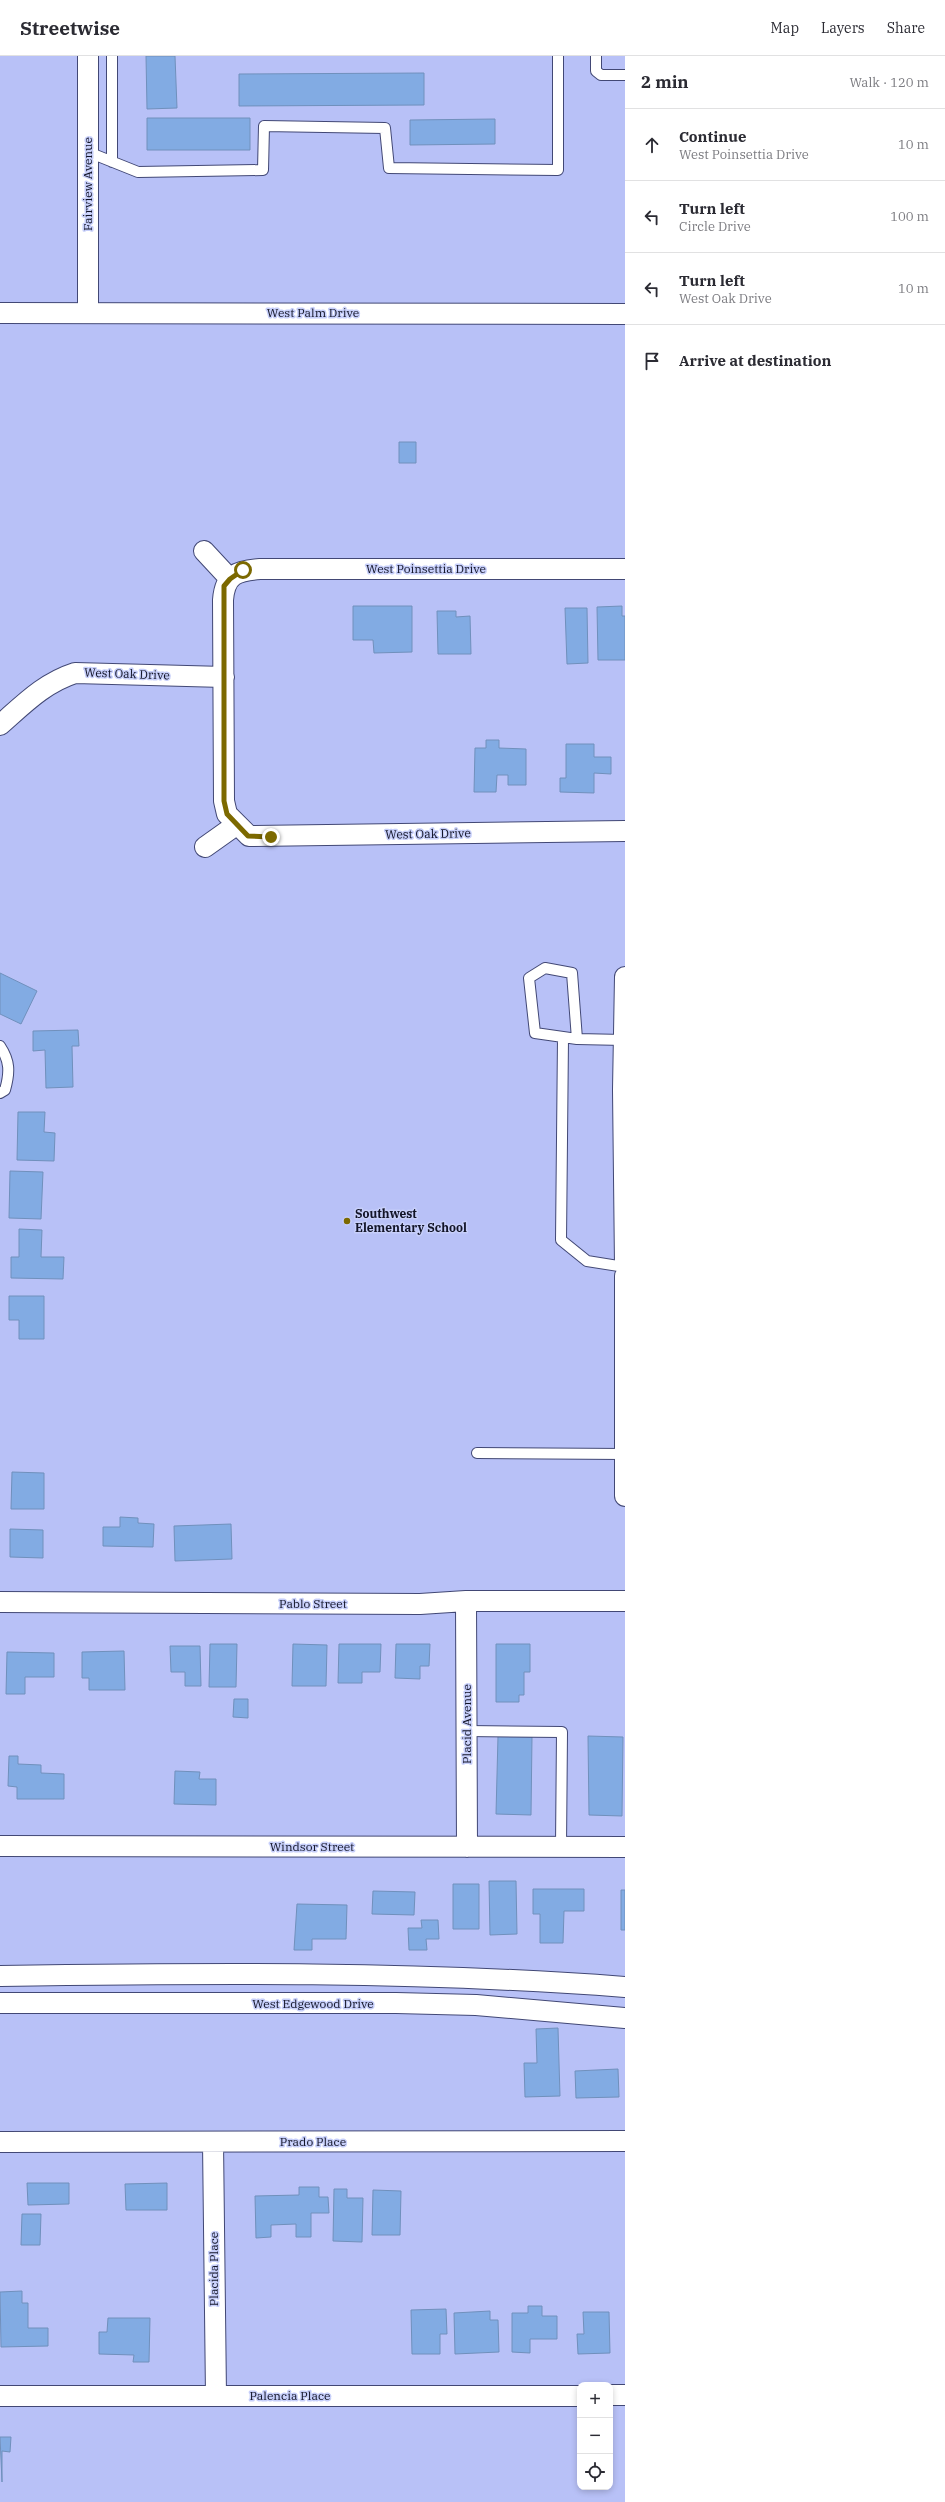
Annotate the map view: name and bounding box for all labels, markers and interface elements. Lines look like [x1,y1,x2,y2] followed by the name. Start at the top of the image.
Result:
[20,16,120,40] text: Streetwise
[771,19,799,37] text: Map
[821,19,865,37] text: Layers
[887,19,925,37] text: Share
[641,71,689,93] text: 2 min
[850,74,929,91] text: Walk · 120 m
[679,127,746,146] text: Continue
[641,134,663,156] icon: ahead
[898,136,929,153] text: 10 m
[80,137,95,231] street label: Fairview Avenue
[679,146,809,163] text: West Poinsettia Drive
[679,199,745,218] text: Turn left
[641,206,663,228] icon: left
[890,208,929,225] text: 100 m
[679,218,751,235] text: Circle Drive
[679,271,745,290] text: Turn left
[641,278,663,300] icon: left
[898,280,929,297] text: 10 m
[679,290,772,307] text: West Oak Drive
[267,305,359,320] street label: West Palm Drive
[641,350,663,372] icon: arrive
[679,351,831,370] text: Arrive at destination
[234,561,252,579] route start
[366,561,486,576] street label: West Poinsettia Drive
[84,665,170,682] street label: West Oak Drive
[385,825,471,842] street label: West Oak Drive
[262,828,280,846] route end
[355,1206,467,1235] place label: Southwest Elementary School
[342,1216,352,1226] marker: Southwest Elementary School
[279,1596,347,1611] street label: Pablo Street
[459,1684,474,1764] street label: Placid Avenue
[270,1839,354,1854] street label: Windsor Street
[252,1996,374,2011] street label: West Edgewood Drive
[280,2134,346,2149] street label: Prado Place
[206,2232,221,2306] street label: Placida Place
[577,2382,613,2490] map controls
[577,2382,613,2418] button: +
[249,2388,331,2403] street label: Palencia Place
[577,2418,613,2454] button: −
[577,2454,613,2490] button: locate

